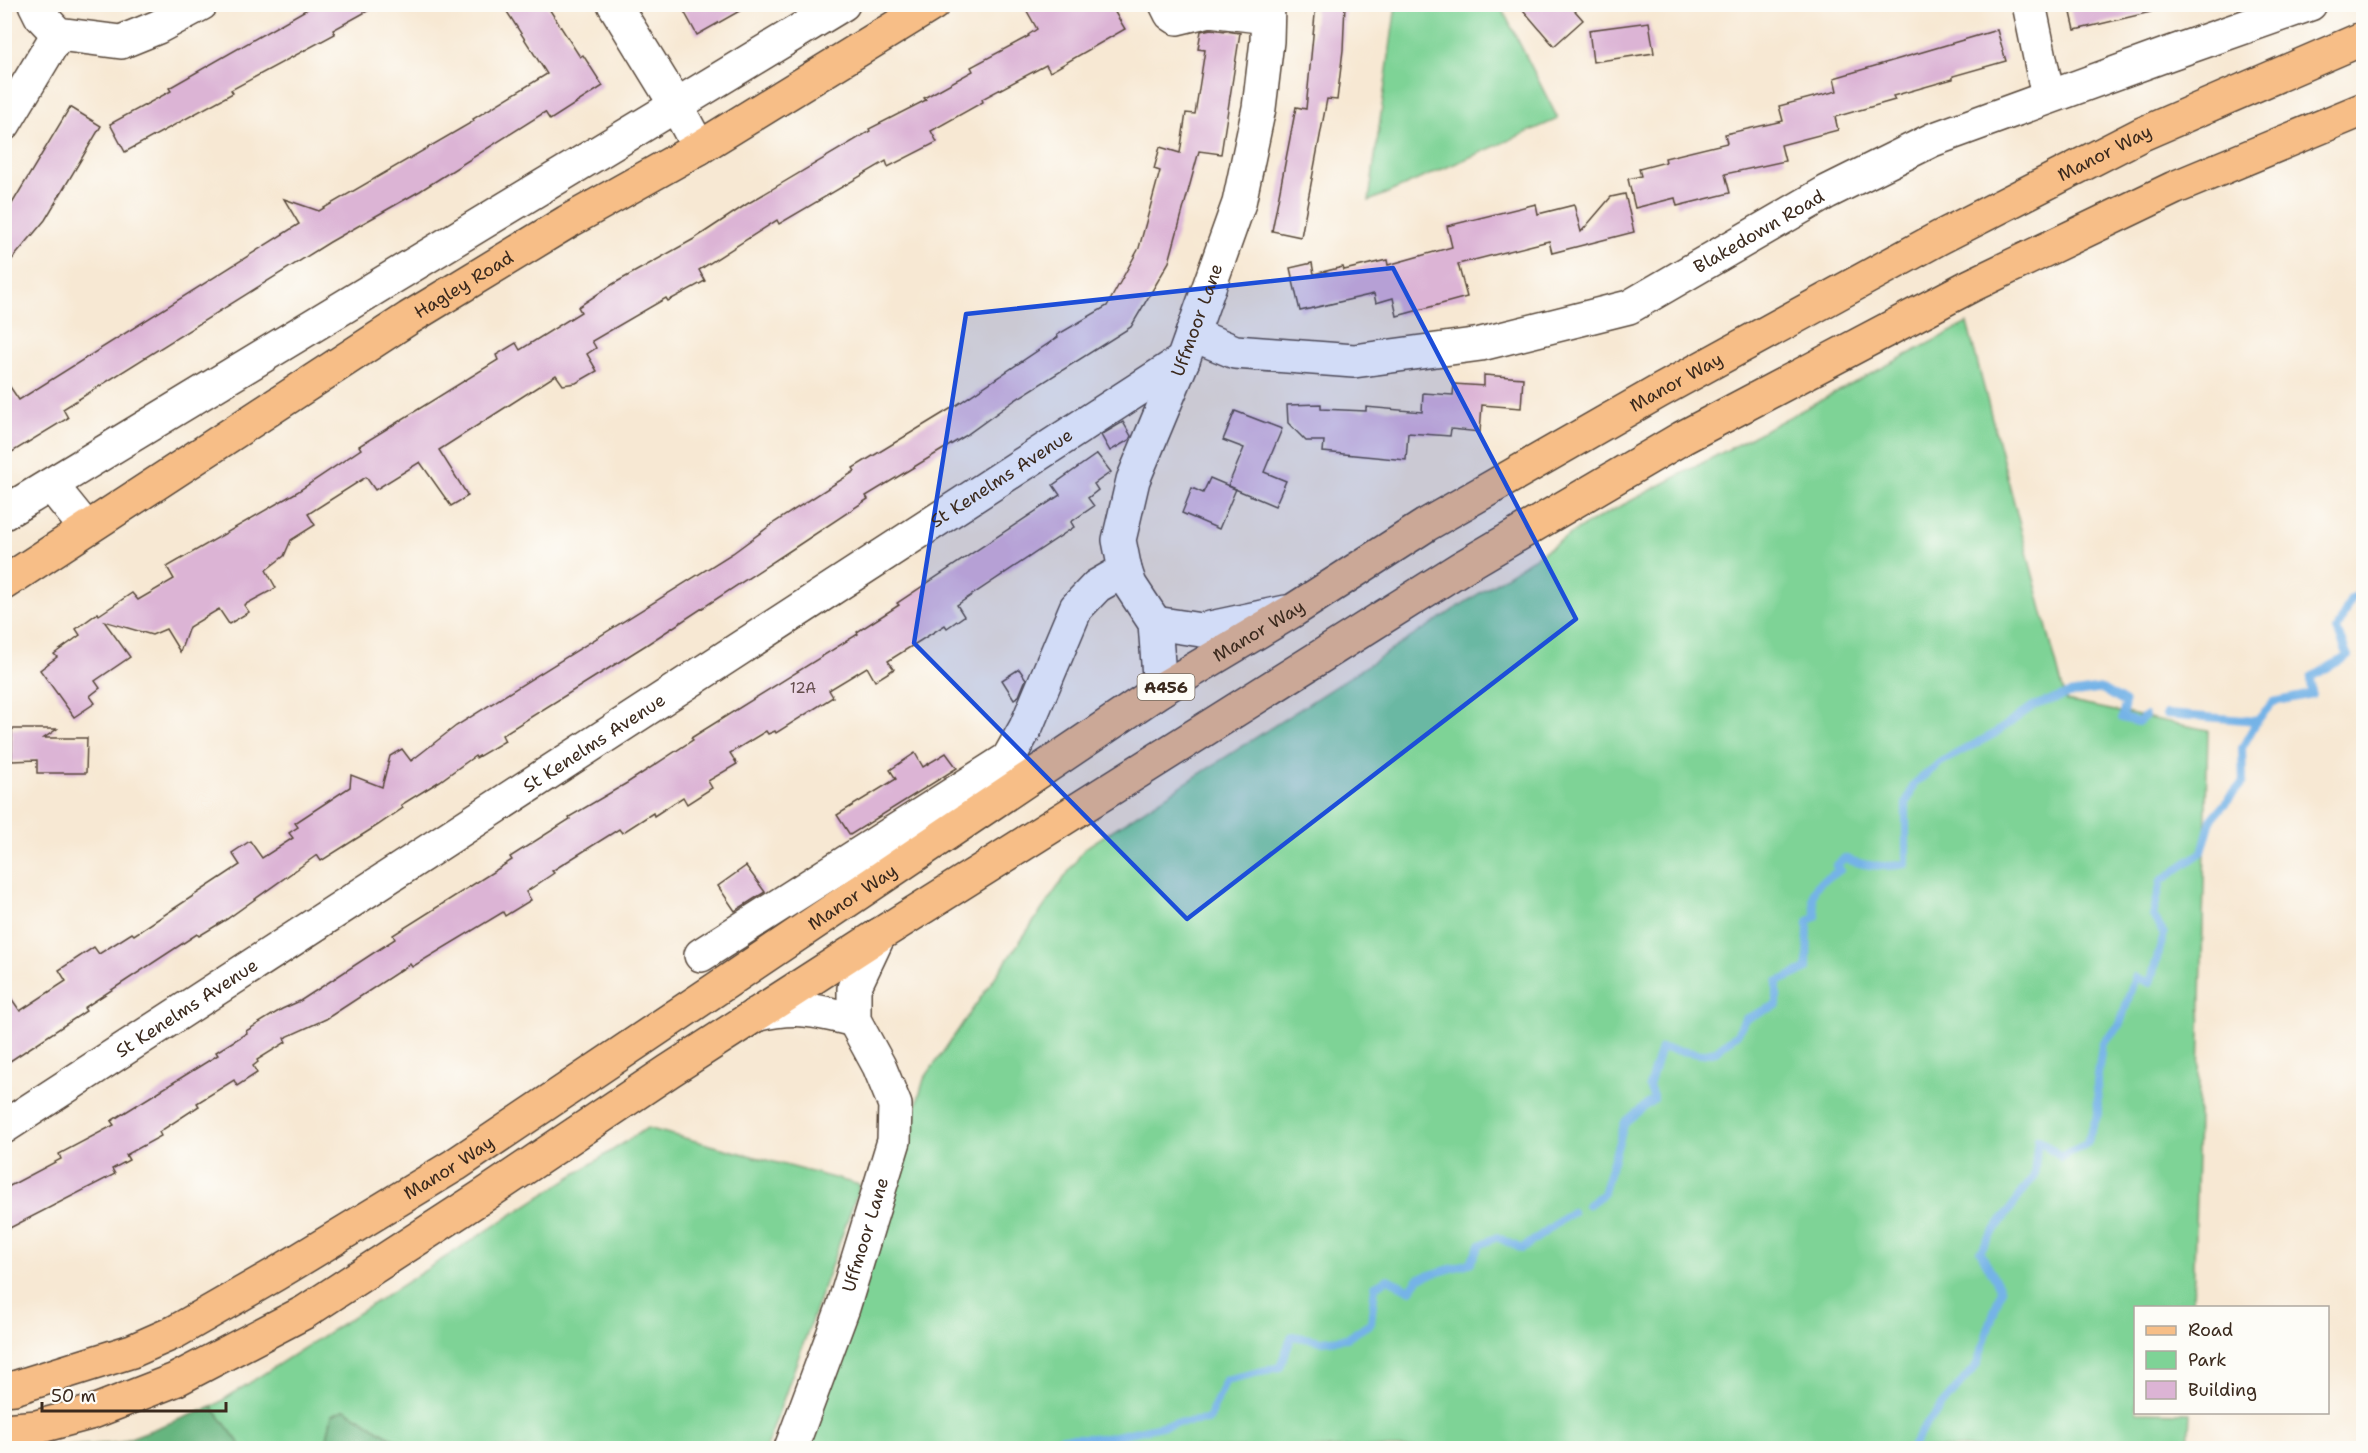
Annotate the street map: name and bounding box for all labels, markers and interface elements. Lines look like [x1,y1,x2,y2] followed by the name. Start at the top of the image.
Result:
[2054,119,2155,187] street label: Manor Way
[1689,184,1829,279] street label: Blakedown Road
[410,245,518,324] street label: Hagley Road
[1165,260,1228,380] street label: Uffmoor Lane
[1625,347,1727,418] street label: Manor Way
[926,423,1077,533] street label: St Kenelms Avenue
[1209,594,1309,668] street label: Manor Way
[1138,674,1194,700] road number: A456
[790,678,816,698] house number: 12A
[518,688,670,798] street label: St Kenelms Avenue
[803,859,902,936] street label: Manor Way
[111,953,263,1063] street label: St Kenelms Avenue
[399,1130,499,1205] street label: Manor Way
[837,1174,894,1295] street label: Uffmoor Lane
[2134,1306,2329,1414] legend
[2188,1318,2233,1342] text: Road
[2188,1348,2227,1372] text: Park
[42,1375,226,1413] scale bar
[2188,1378,2257,1402] text: Building
[51,1384,96,1408] text: 50 m

